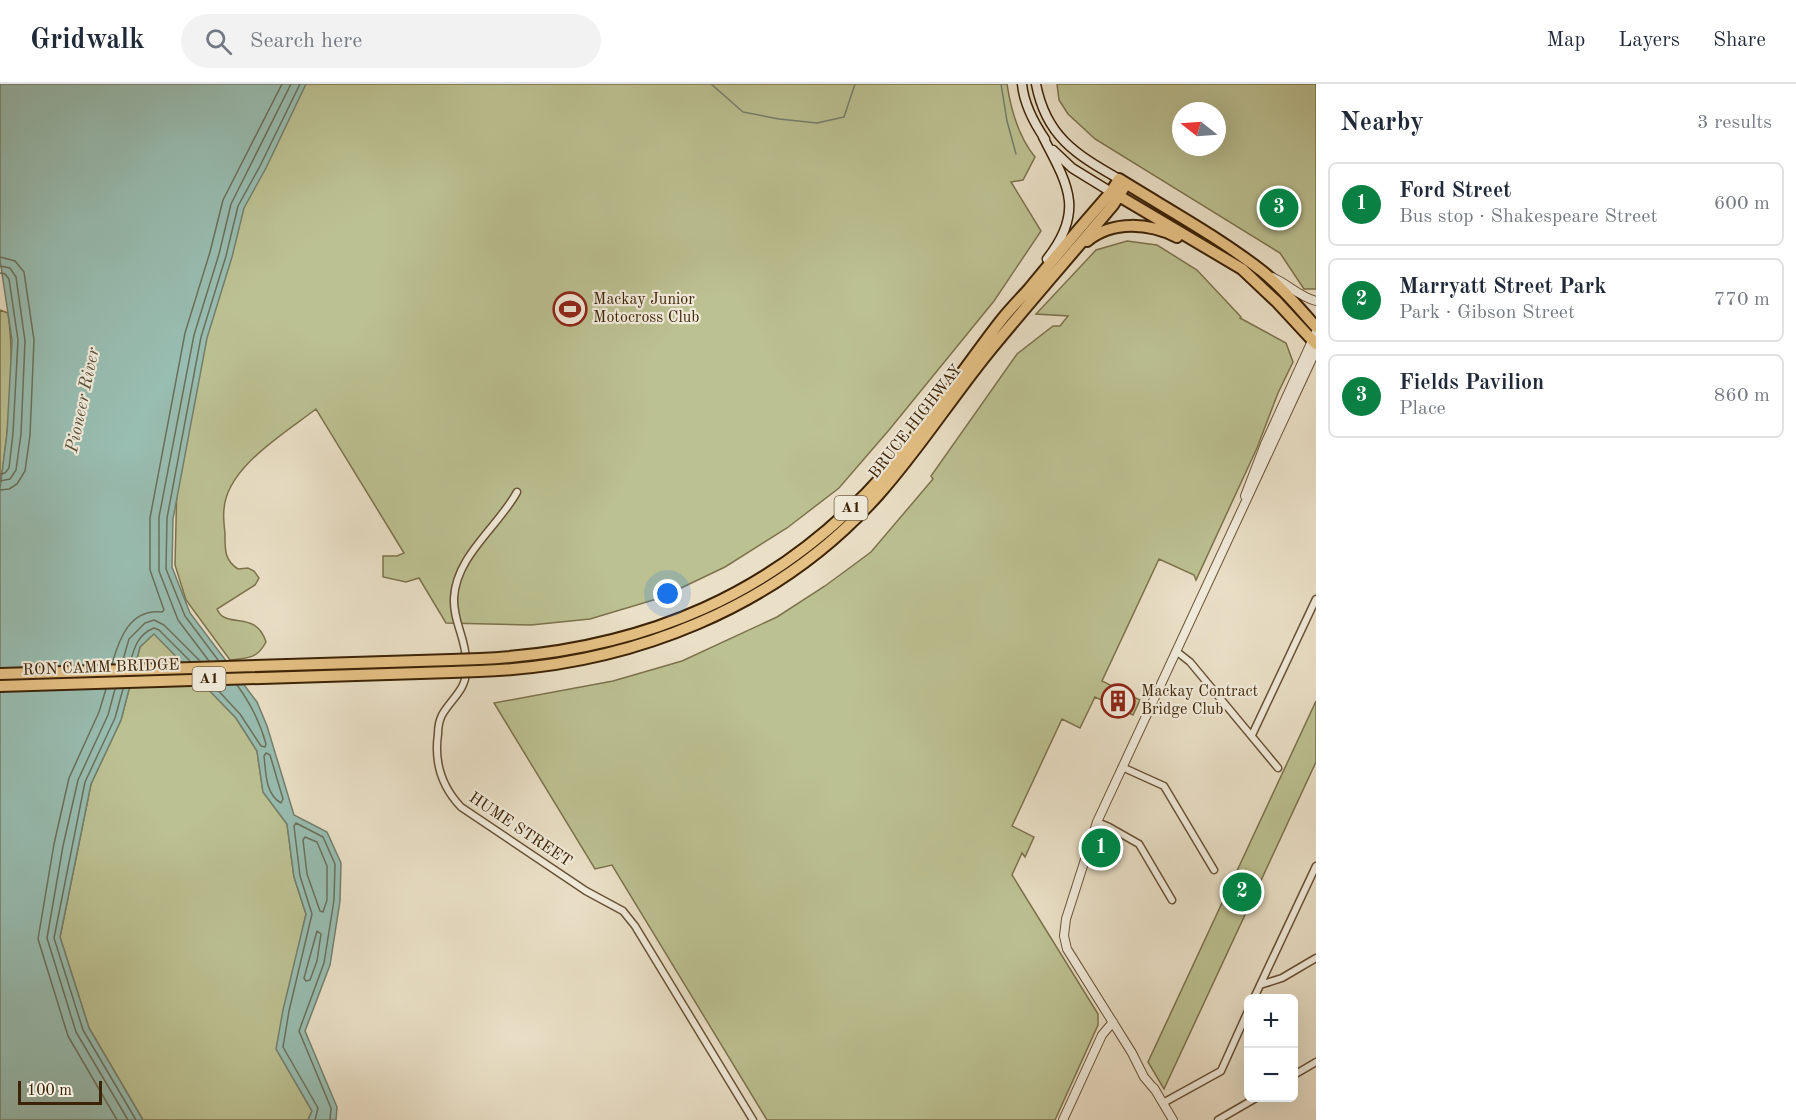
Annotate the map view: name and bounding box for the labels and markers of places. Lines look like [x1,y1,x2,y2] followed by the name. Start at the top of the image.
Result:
[1260,186,1298,230] pin: 3
[552,291,588,327] sports icon: Mackay Junior Motocross Club
[593,292,700,326] place label: Mackay Junior Motocross Club
[1100,683,1136,719] building icon: Mackay Contract Bridge Club
[1141,684,1259,718] place label: Mackay Contract Bridge Club
[1082,826,1120,870] pin: 1
[1222,870,1262,914] pin: 2

